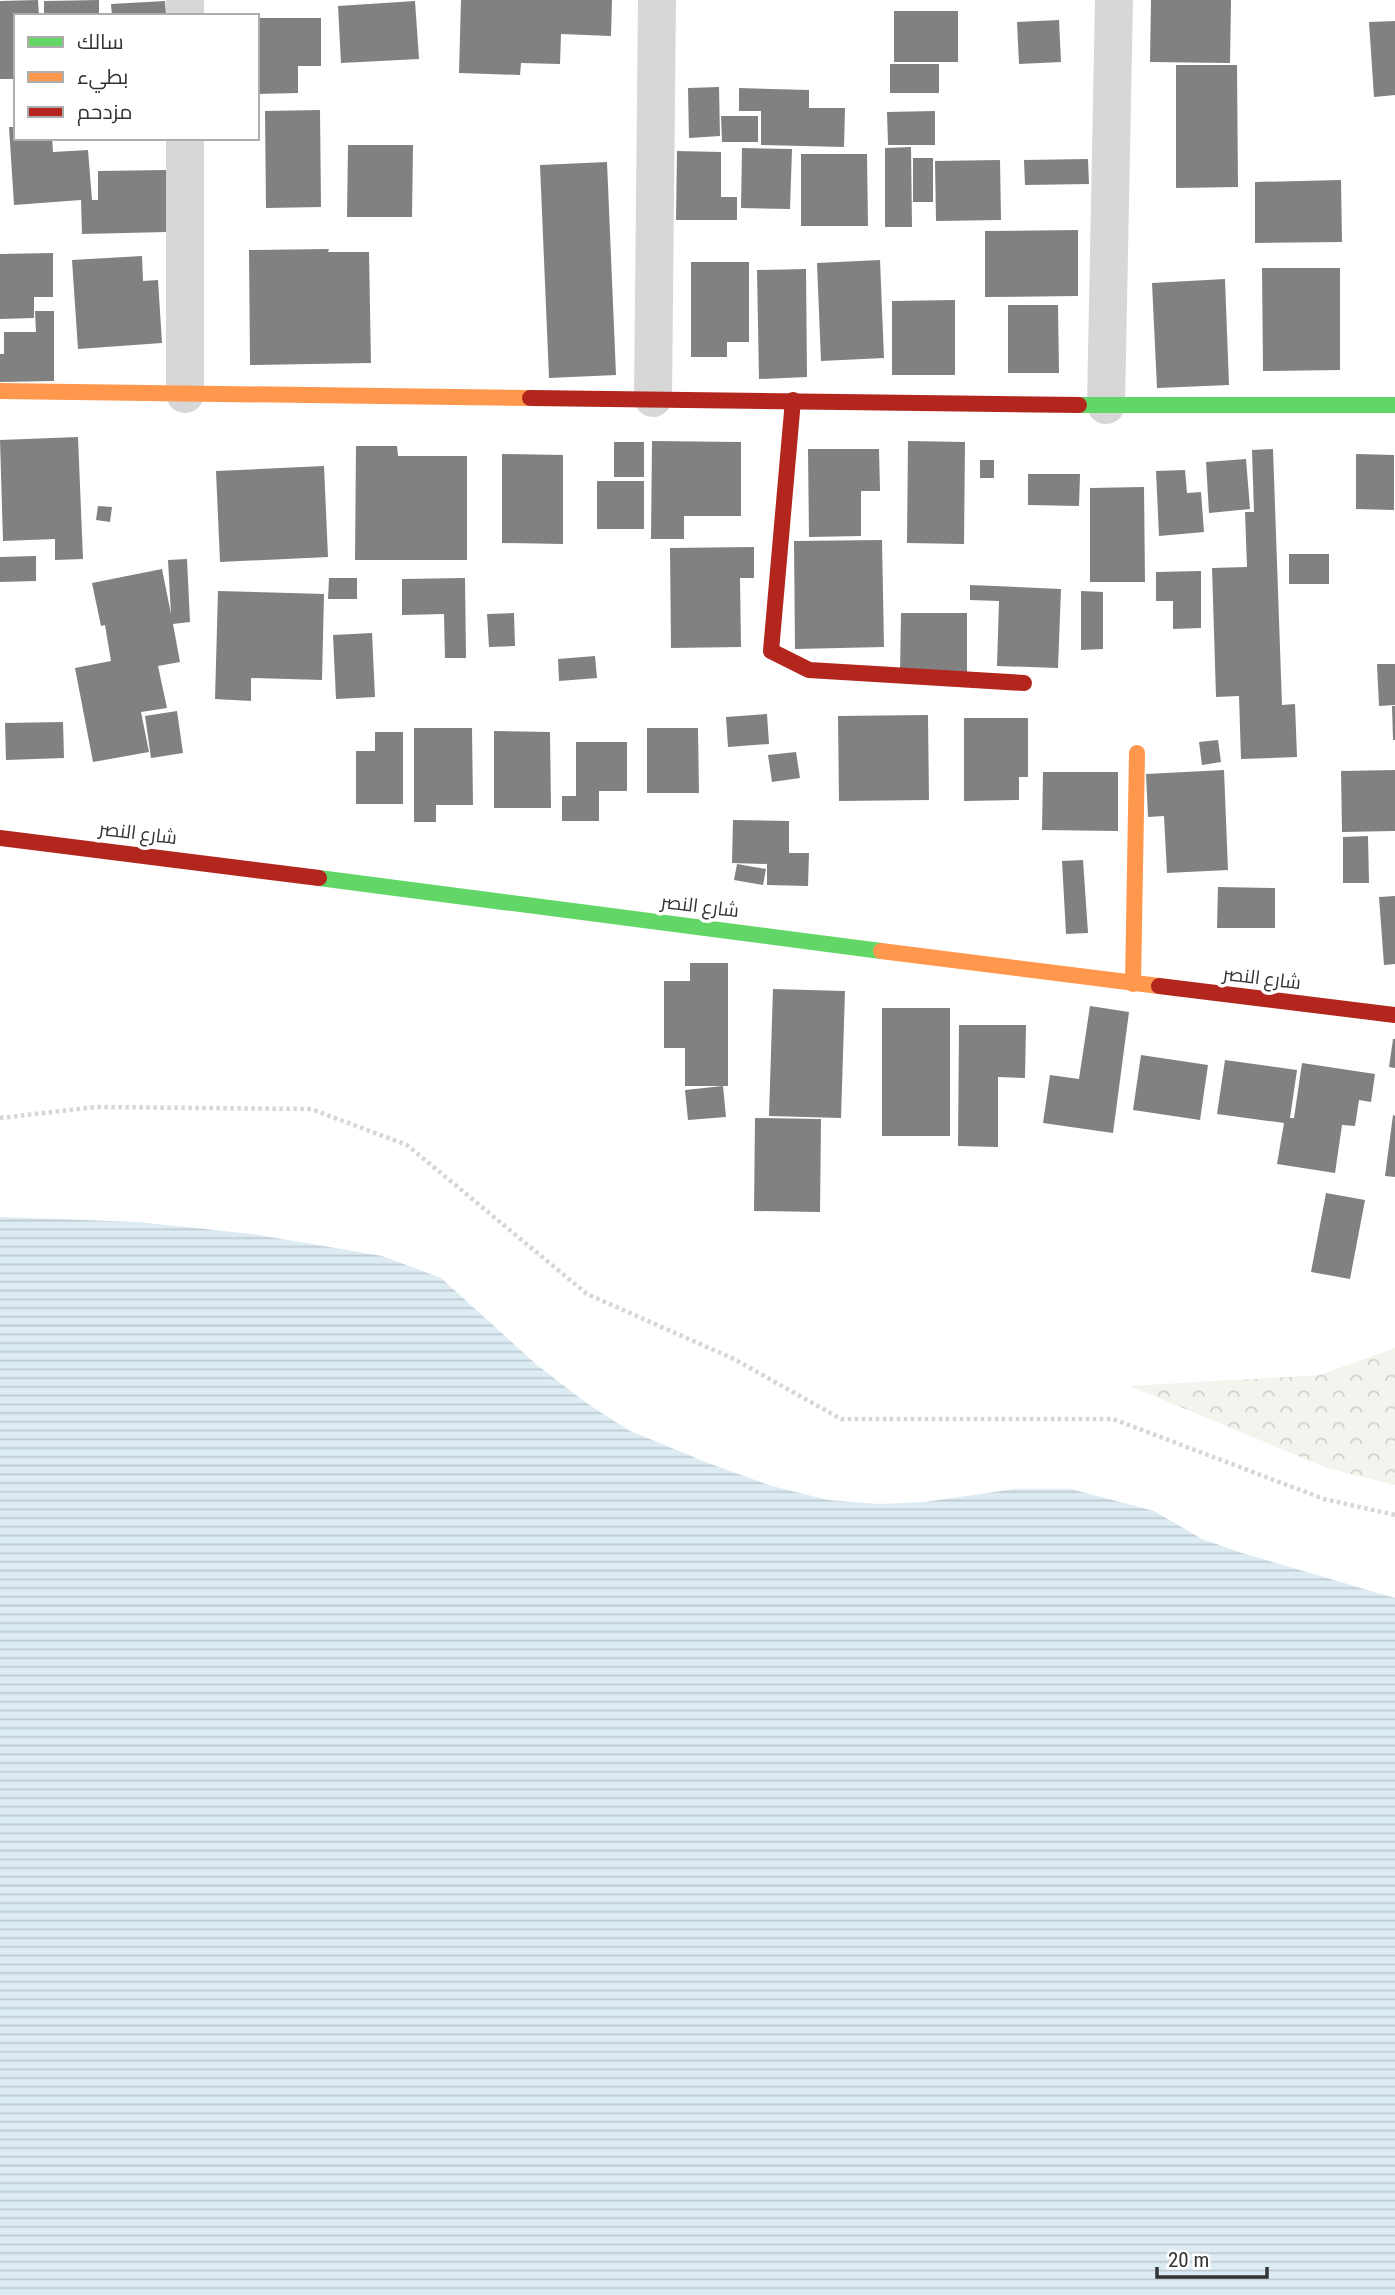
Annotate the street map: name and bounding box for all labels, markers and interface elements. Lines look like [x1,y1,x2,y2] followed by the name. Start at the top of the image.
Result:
[14,14,259,140] legend
[77,30,124,54] text: سالك
[77,65,128,93] text: بطيء
[77,100,132,126] text: مزدحم
[96,817,178,851] street label: شارع النصر
[658,890,740,924] street label: شارع النصر
[1220,962,1302,996] street label: شارع النصر
[1157,2236,1267,2280] scale bar
[1168,2248,1209,2272] text: 20 m

